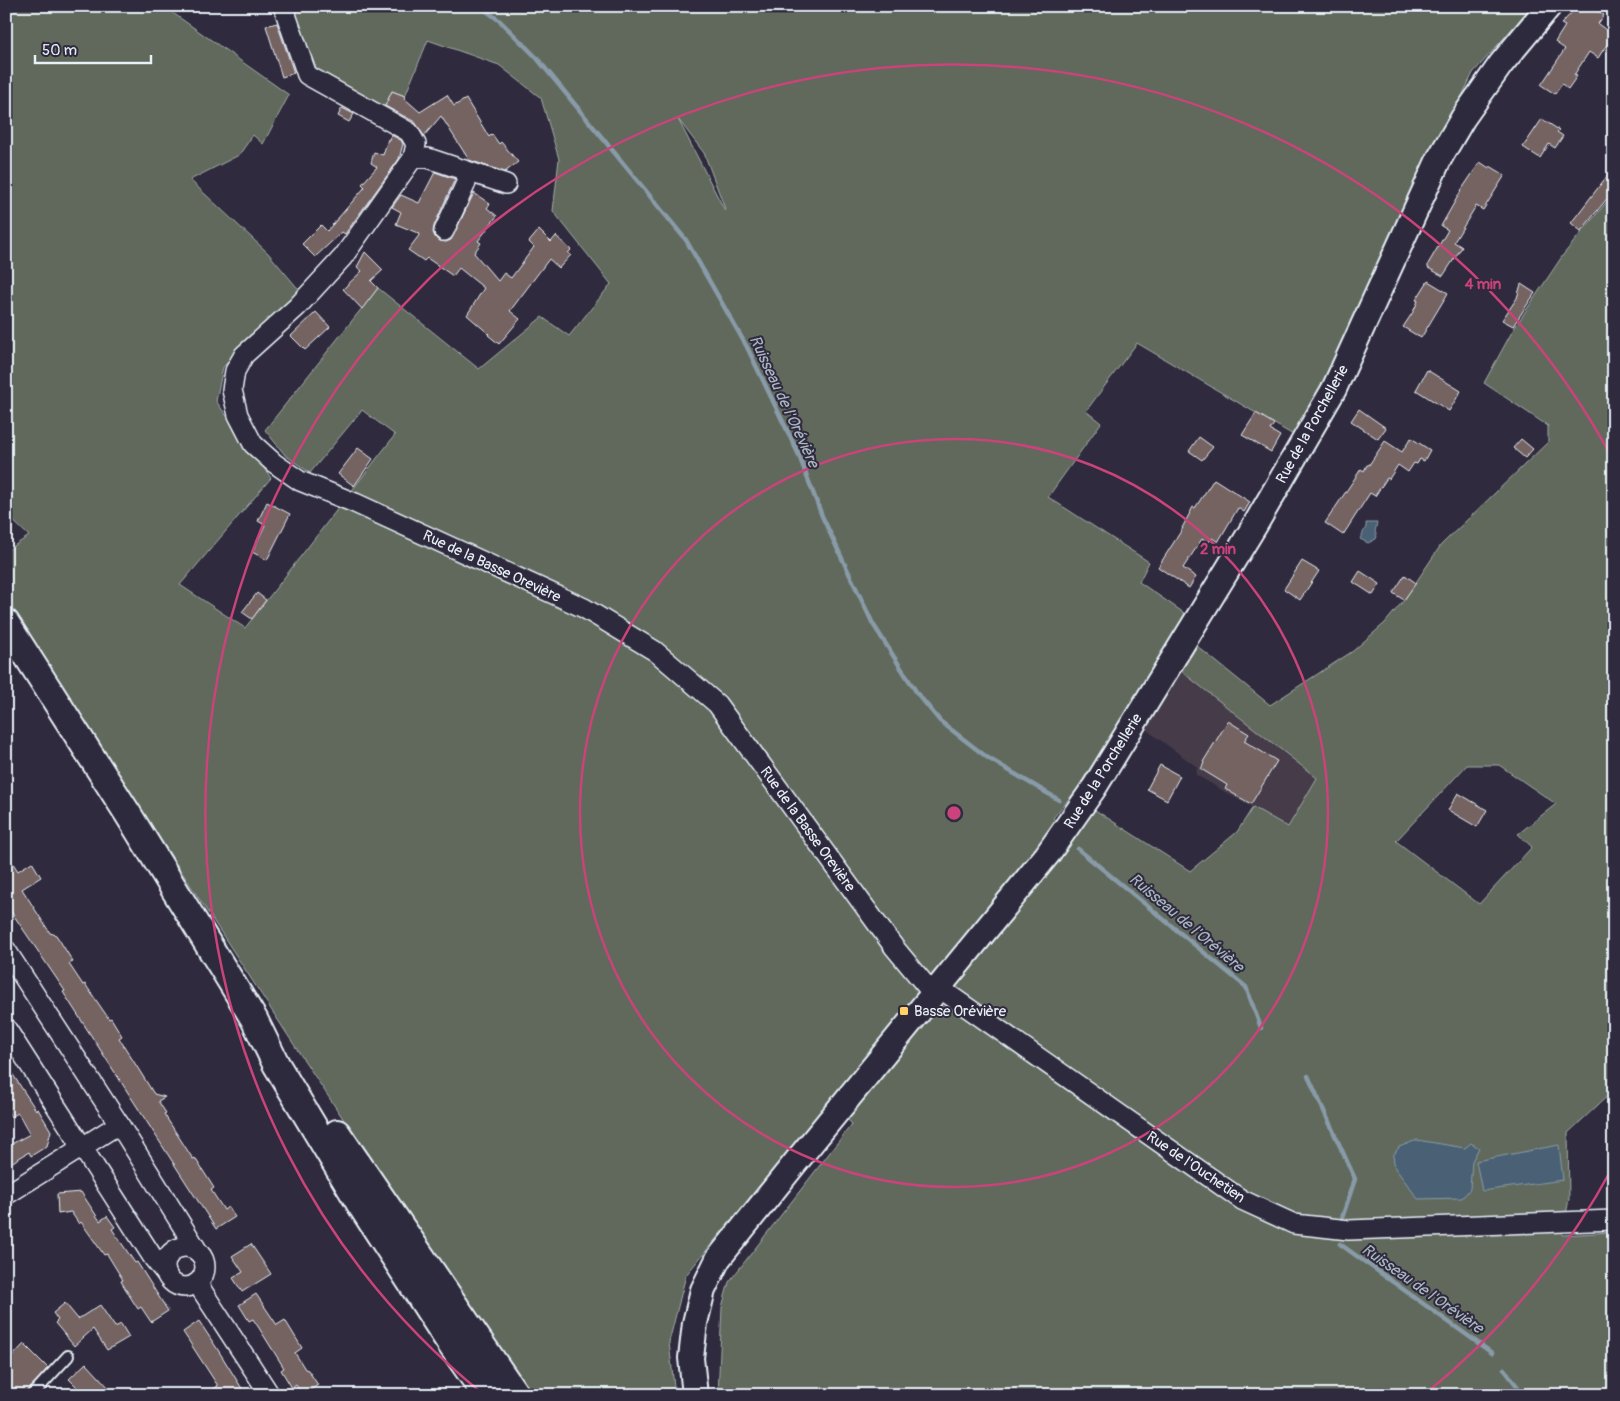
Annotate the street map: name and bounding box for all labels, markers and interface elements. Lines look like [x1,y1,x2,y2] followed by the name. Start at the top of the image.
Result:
[35,32,151,64] scale bar
[42,41,77,60] text: 50 m
[1465,275,1502,294] text: 4 min
[745,332,824,473] water label: Ruisseau de l'Orévière
[1272,361,1353,487] street label: Rue de la Porchellerie
[420,526,564,607] street label: Rue de la Basse Orevière
[1200,540,1236,559] text: 2 min
[1060,710,1147,832] street label: Rue de la Porchellerie
[756,763,860,896] street label: Rue de la Basse Orevière
[945,804,963,822] centre of rings
[1125,869,1249,978] water label: Ruisseau de l'Orévière
[914,1002,1007,1021] place label: Basse Orévière
[898,1005,910,1017] marker: Basse Orévière
[1143,1127,1249,1207] street label: Rue de l'Ouchetien
[1358,1239,1489,1339] water label: Ruisseau de l'Orévière

